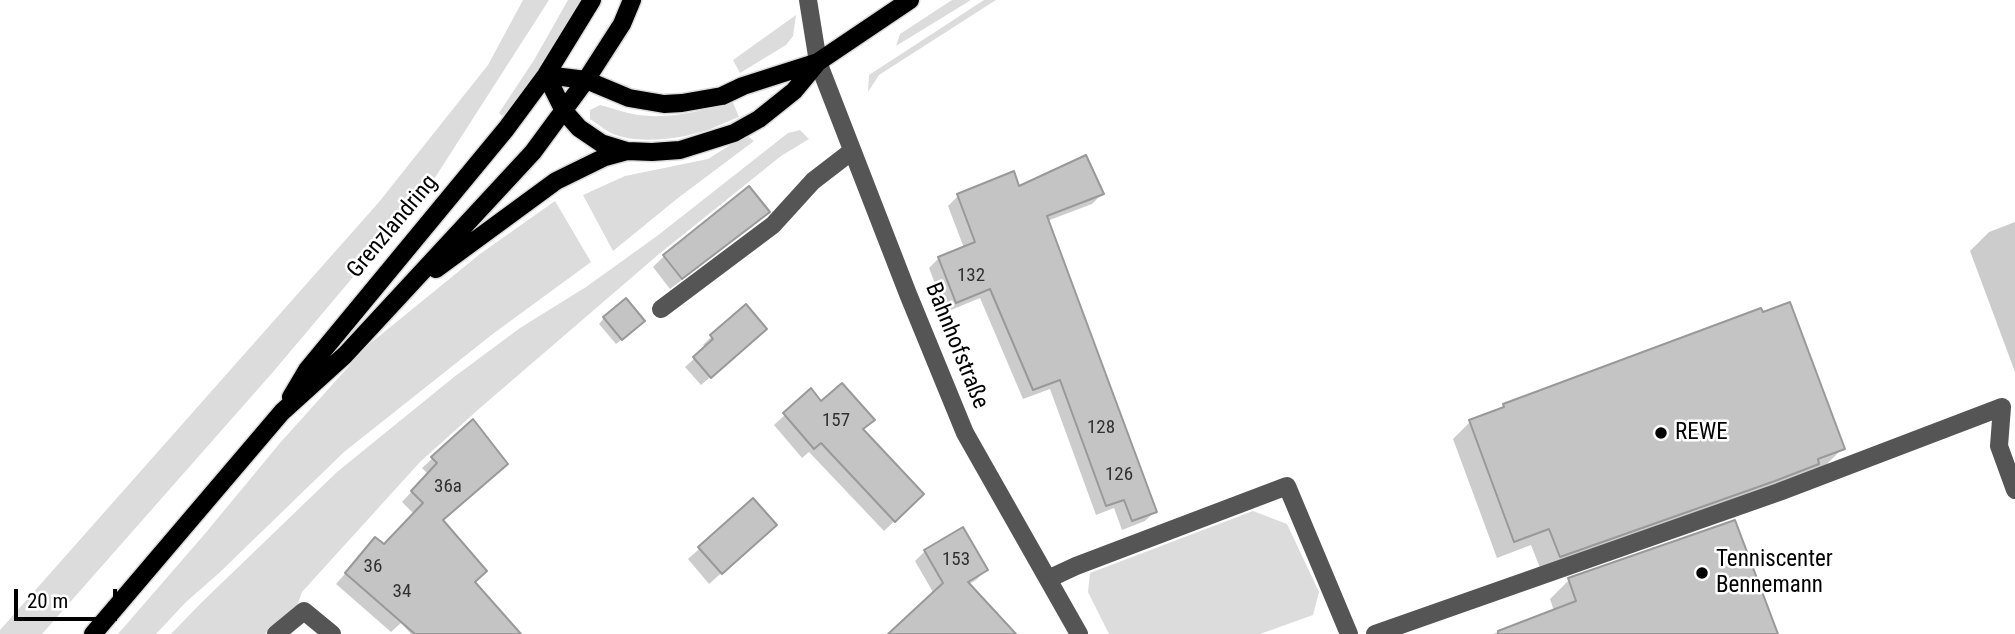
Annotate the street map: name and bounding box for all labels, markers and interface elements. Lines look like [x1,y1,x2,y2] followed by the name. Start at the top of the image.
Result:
[342,170,444,284] street label: Grenzlandring
[957,265,985,287] house number: 132
[918,279,994,413] street label: Bahnhofstraße
[822,410,850,432] house number: 157
[1087,417,1115,439] house number: 128
[1675,419,1728,447] place label: REWE
[1653,425,1669,441] marker: REWE
[1105,464,1133,486] house number: 126
[434,476,462,498] house number: 36a
[1716,546,1833,600] place label: Tenniscenter Bennemann
[942,549,970,571] house number: 153
[364,556,382,578] house number: 36
[1694,565,1710,581] marker: Tenniscenter Bennemann
[18,574,121,618] scale bar
[393,581,411,603] house number: 34
[27,589,68,613] text: 20 m

